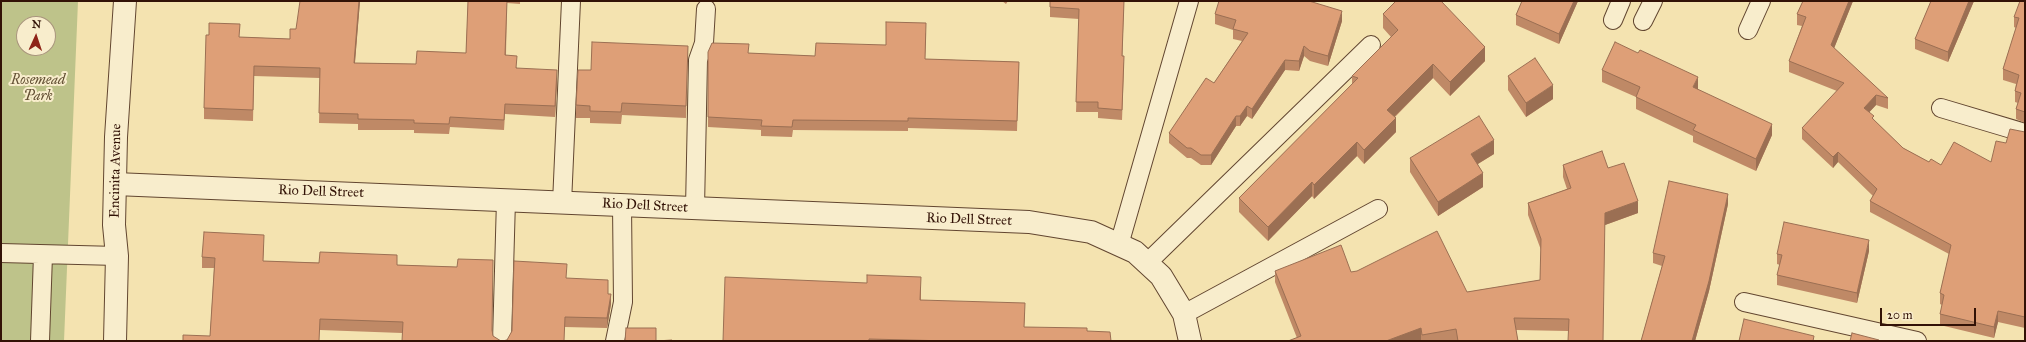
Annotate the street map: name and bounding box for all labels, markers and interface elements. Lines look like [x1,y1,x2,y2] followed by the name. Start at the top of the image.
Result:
[16,16,56,56] north arrow
[32,18,42,31] text: N
[11,73,65,106] park label: Rosemead Park
[107,124,125,218] street label: Encinita Avenue
[278,182,364,202] street label: Rio Dell Street
[602,195,688,217] street label: Rio Dell Street
[926,210,1012,230] street label: Rio Dell Street
[1882,300,1978,326] scale bar
[1887,308,1913,322] text: 20 m

